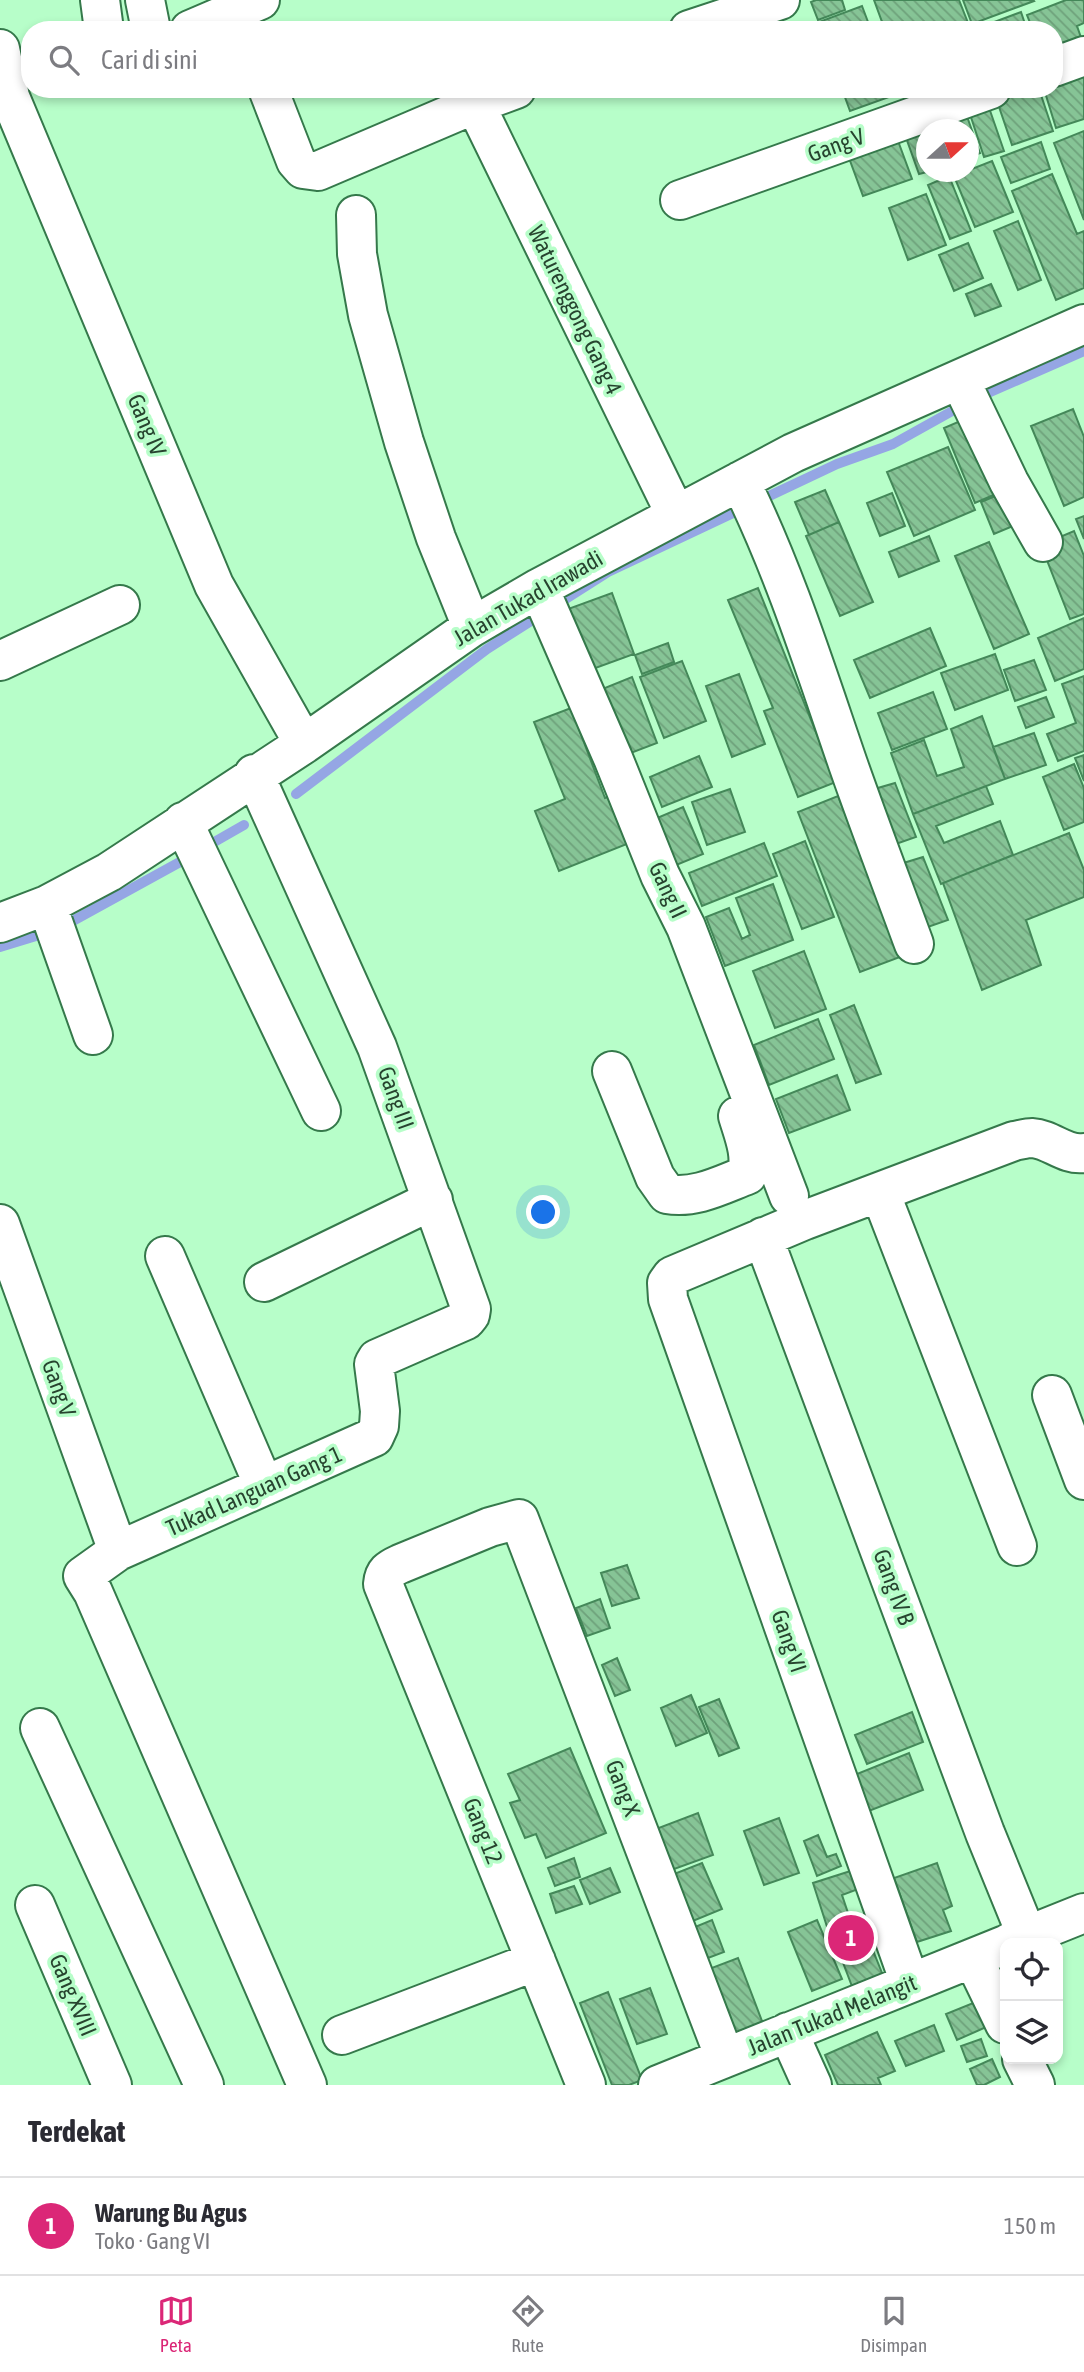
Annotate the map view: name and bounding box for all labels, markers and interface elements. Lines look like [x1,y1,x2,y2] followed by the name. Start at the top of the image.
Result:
[21,21,1063,98] search box
[45,41,83,79] icon: search
[101,45,198,75] text: Cari di sini
[916,119,979,182] north arrow
[804,123,869,167] street label: Gang V
[523,221,627,399] street label: Waturenggong Gang 4
[122,390,172,460] street label: Gang IV
[449,545,607,651] street label: Jalan Tukad Irawadi
[644,858,692,922] street label: Gang II
[373,1063,419,1133] street label: Gang III
[526,1195,560,1229] your location
[37,1356,81,1421] street label: Gang V
[162,1441,346,1541] street label: Tukad Languan Gang 1
[868,1546,920,1628] street label: Gang IV B
[766,1606,812,1676] street label: Gang VI
[601,1757,646,1820] street label: Gang X
[458,1794,508,1868] street label: Gang 12
[828,1912,874,1964] pin: 1
[1000,1938,1063,2064] map controls
[1000,1938,1063,2001] button: locate
[44,1950,102,2040] street label: Gang XVIII
[744,1969,920,2061] street label: Jalan Tukad Melangit
[1000,2001,1063,2064] button: layers
[28,2114,125,2148] text: Terdekat
[95,2198,247,2228] text: Warung Bu Agus
[46,2213,56,2239] text: 1
[1004,2213,1056,2239] text: 150 m
[95,2228,210,2254] text: Toko · Gang VI
[157,2292,195,2356] tab: Peta
[509,2292,547,2356] tab: Rute
[860,2292,927,2356] tab: Disimpan

